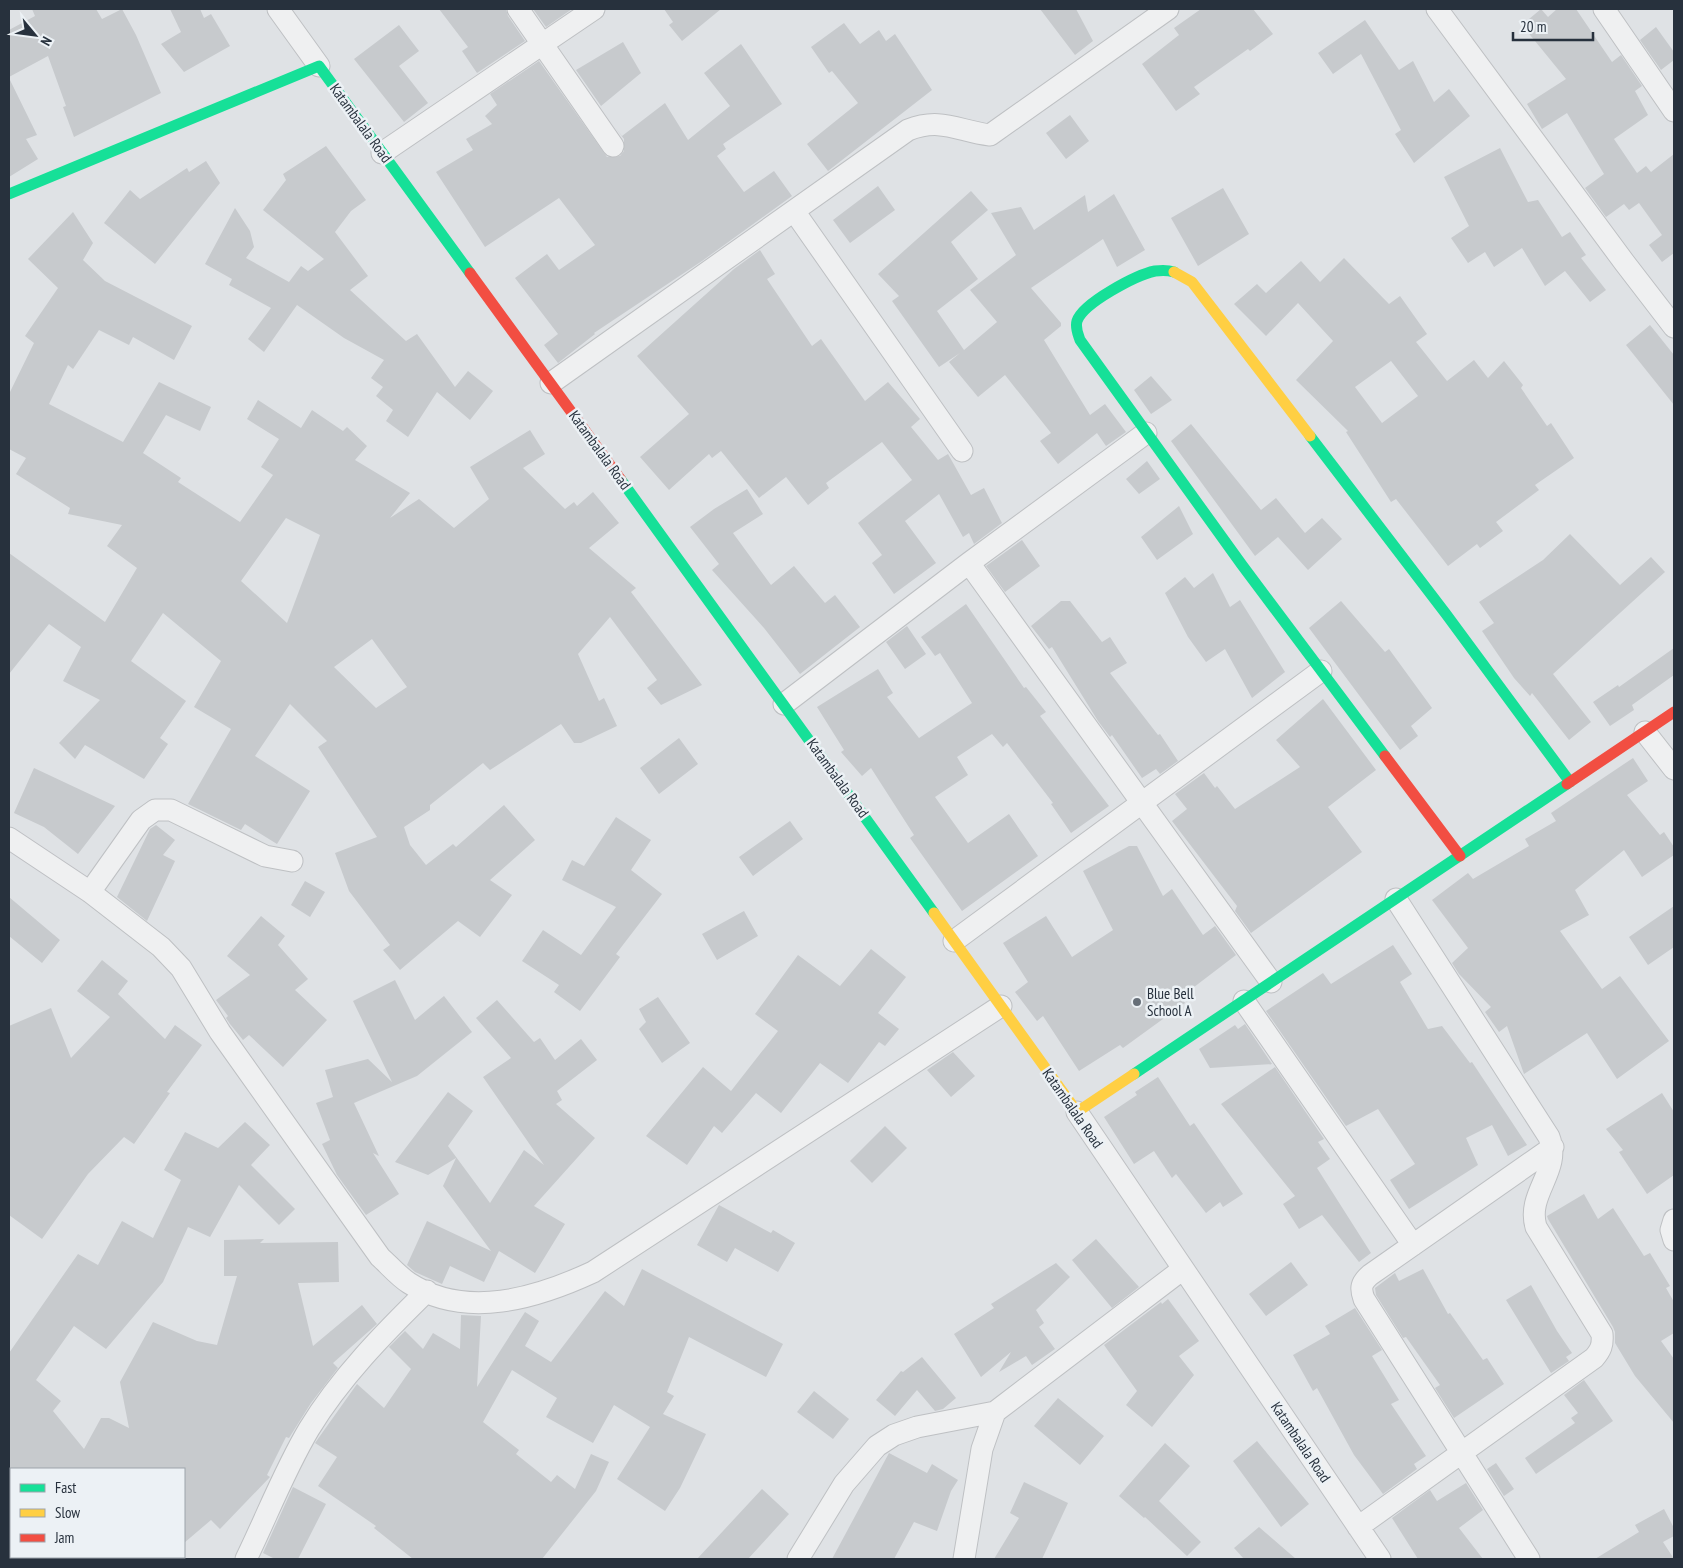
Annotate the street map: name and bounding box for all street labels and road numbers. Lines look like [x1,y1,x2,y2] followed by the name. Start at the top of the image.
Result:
[326,80,396,166] street label: Katambalala Road
[565,407,635,493] street label: Katambalala Road
[803,735,873,821] street label: Katambalala Road
[1038,1064,1108,1152] street label: Katambalala Road
[1267,1398,1335,1486] street label: Katambalala Road

